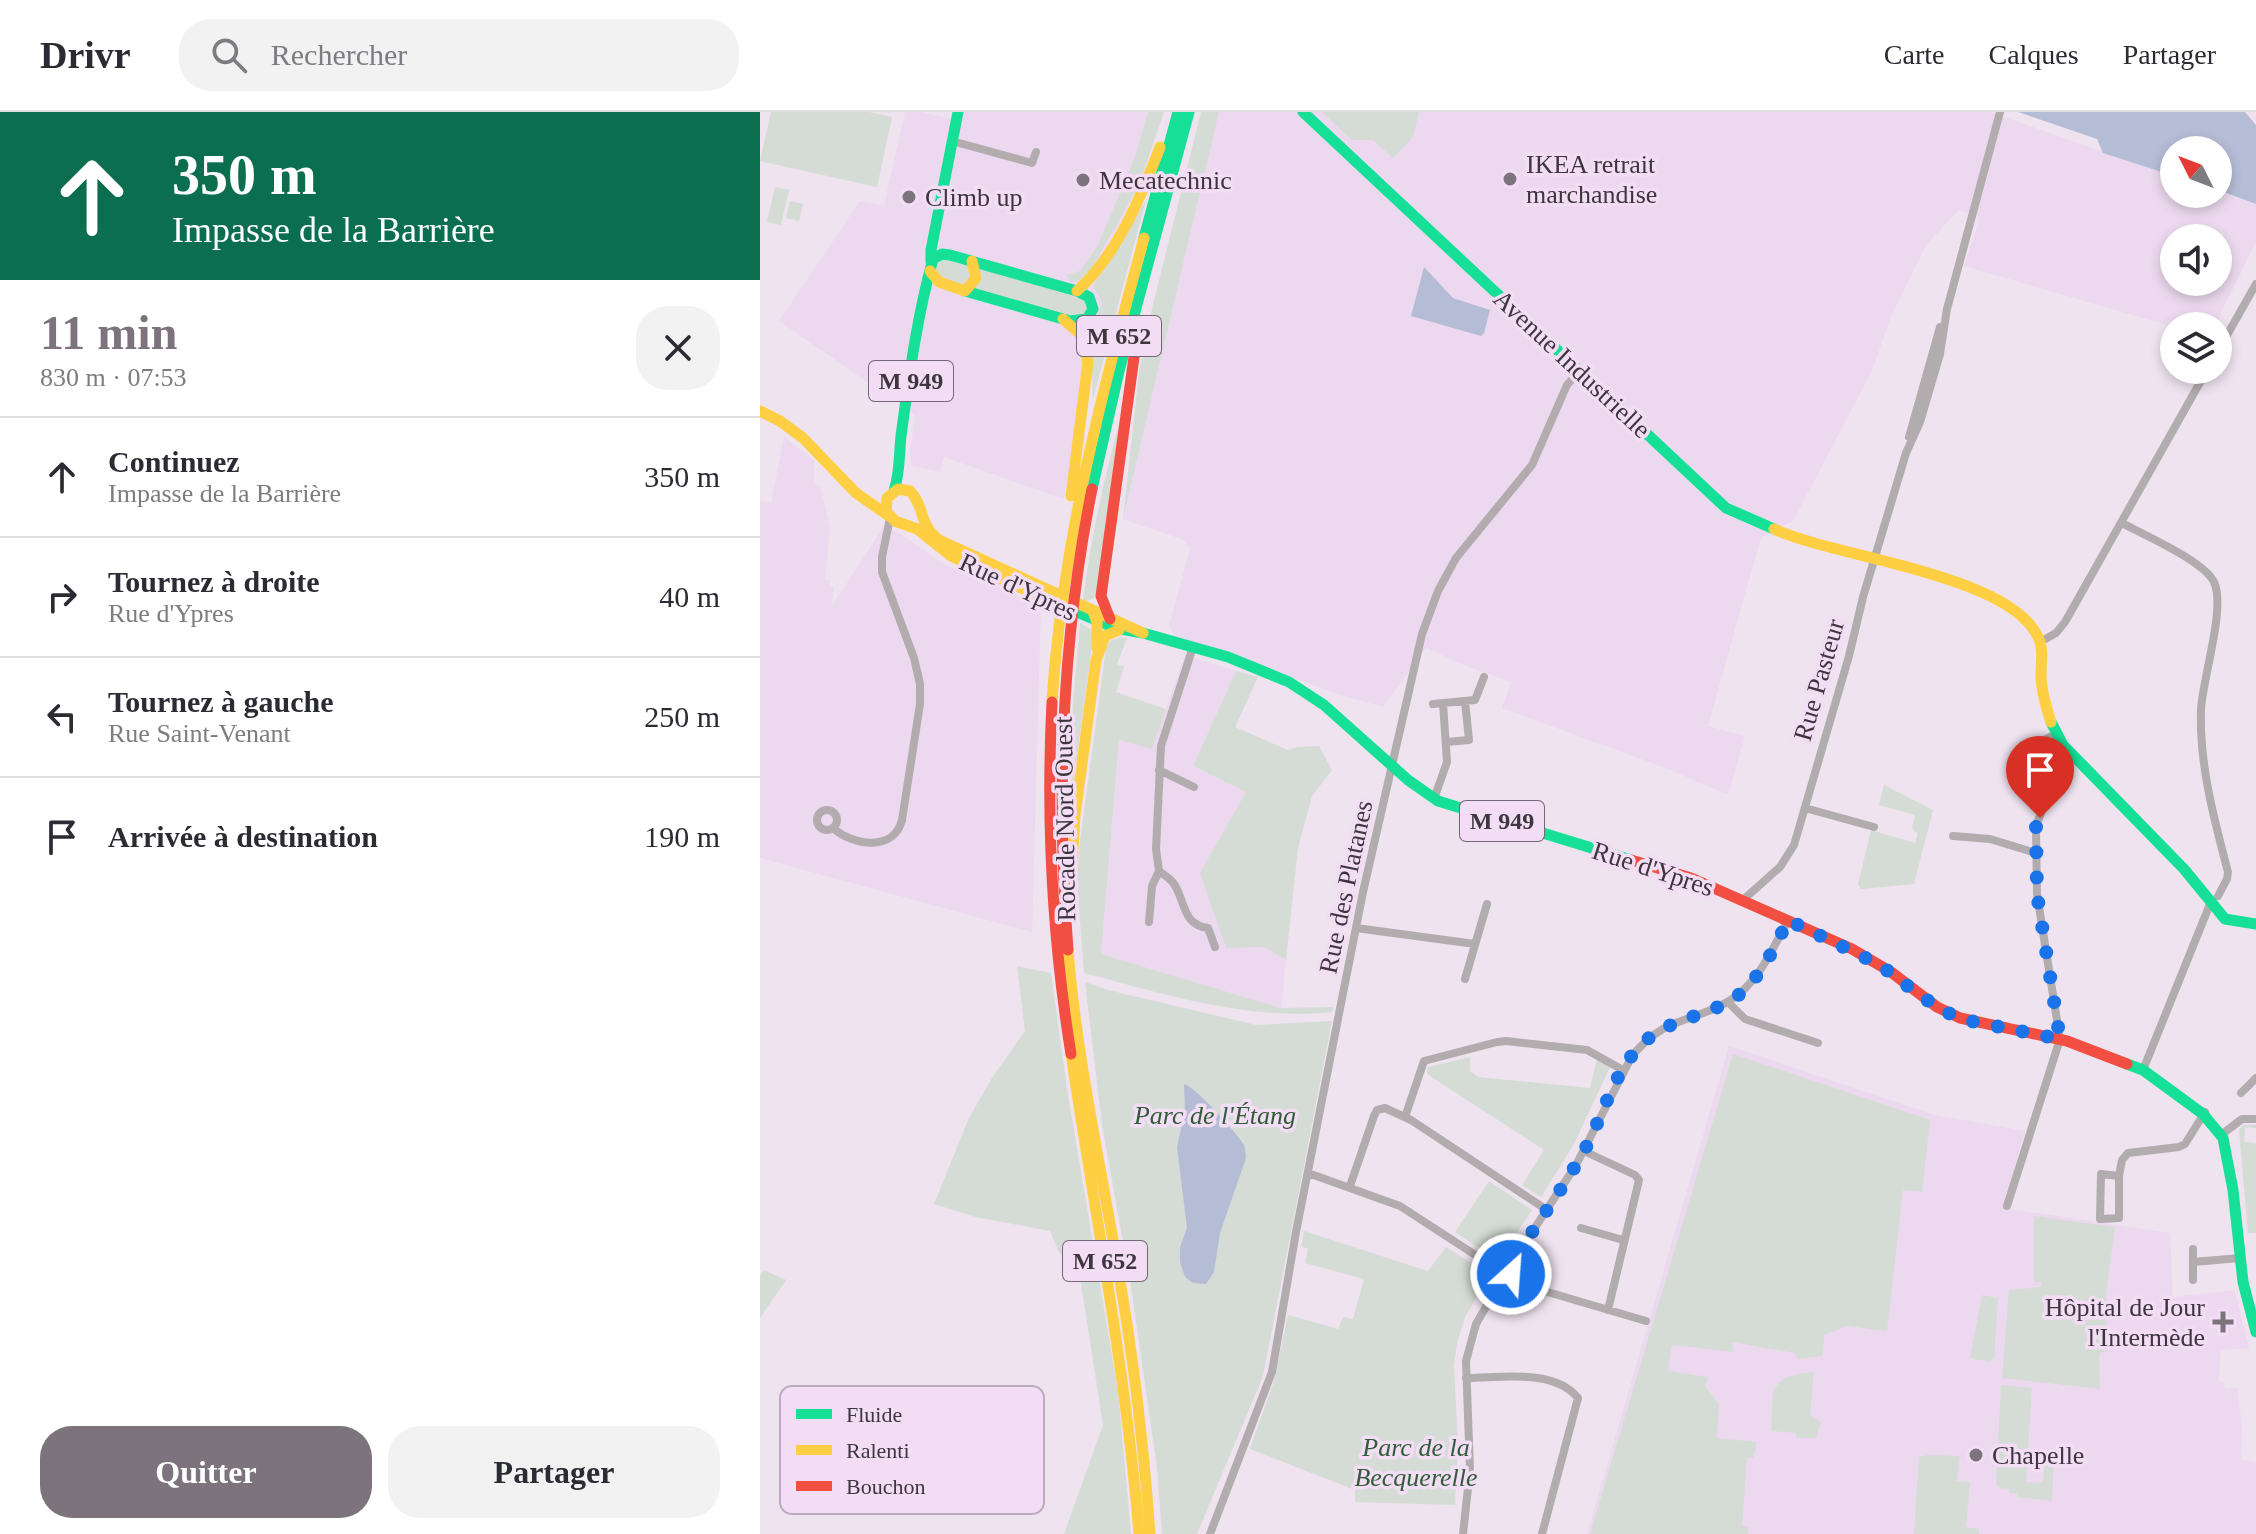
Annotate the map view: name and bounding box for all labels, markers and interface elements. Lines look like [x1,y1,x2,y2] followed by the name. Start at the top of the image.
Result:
[179,19,739,91] search box
[207,33,251,77] icon: search
[40,34,131,76] text: Drivr
[271,38,407,71] text: Rechercher
[1884,39,1944,70] text: Carte
[1988,39,2079,70] text: Calques
[2123,39,2216,70] text: Partager
[2160,136,2232,208] north arrow
[2160,136,2232,384] map controls
[40,144,144,248] icon: ahead
[172,144,317,206] text: 350 m
[1526,150,1657,209] place label: IKEA retrait marchandise
[1099,166,1232,195] place label: Mecatechnic
[1501,170,1519,188] marker: IKEA retrait marchandise
[1074,171,1092,189] marker: Mecatechnic
[925,183,1023,212] place label: Climb up
[900,188,918,206] marker: Climb up
[172,210,495,250] text: Impasse de la Barrière
[2160,224,2232,296] button: sound
[1488,284,1656,444] street label: Avenue Industrielle
[40,306,177,359] text: 11 min
[636,306,720,390] button: close
[2160,312,2232,384] button: layers
[1077,316,1161,356] road number: M 652
[869,361,953,401] road number: M 949
[40,363,187,392] text: 830 m · 07:53
[108,445,240,478] text: Continuez
[40,455,84,499] icon: ahead
[644,460,720,493] text: 350 m
[108,479,341,508] text: Impasse de la Barrière
[955,547,1081,627] street label: Rue d'Ypres
[108,565,320,598] text: Tournez à droite
[40,575,84,619] icon: right
[659,580,720,613] text: 40 m
[108,599,234,628] text: Rue d'Ypres
[1788,616,1850,744] street label: Rue Pasteur
[108,685,334,718] text: Tournez à gauche
[40,695,84,739] icon: left
[644,700,720,733] text: 250 m
[1049,715,1081,922] street label: Rocade Nord Ouest
[108,719,291,748] text: Rue Saint-Venant
[2006,736,2074,818] pin
[2018,748,2062,792] icon: arrive
[1314,798,1378,976] street label: Rue des Platanes
[1460,801,1544,841] road number: M 949
[40,815,84,859] icon: arrive
[108,820,378,853] text: Arrivée à destination
[644,820,720,853] text: 190 m
[1589,836,1717,902] street label: Rue d'Ypres
[1133,1101,1296,1130] park label: Parc de l'Étang
[1469,1232,1553,1316] position arrow
[1063,1241,1147,1281] road number: M 652
[2045,1293,2205,1352] place label: Hôpital de Jour l'Intermède
[2212,1311,2234,1333] marker: Hôpital de Jour l'Intermède
[780,1386,1044,1514] legend
[846,1402,902,1427] text: Fluide
[40,1426,372,1518] button: Quitter
[388,1426,720,1518] button: Partager
[1354,1433,1478,1492] park label: Parc de la Becquerelle
[846,1438,910,1463] text: Ralenti
[1992,1441,2084,1470] place label: Chapelle
[1967,1446,1985,1464] marker: Chapelle
[846,1474,925,1499] text: Bouchon

